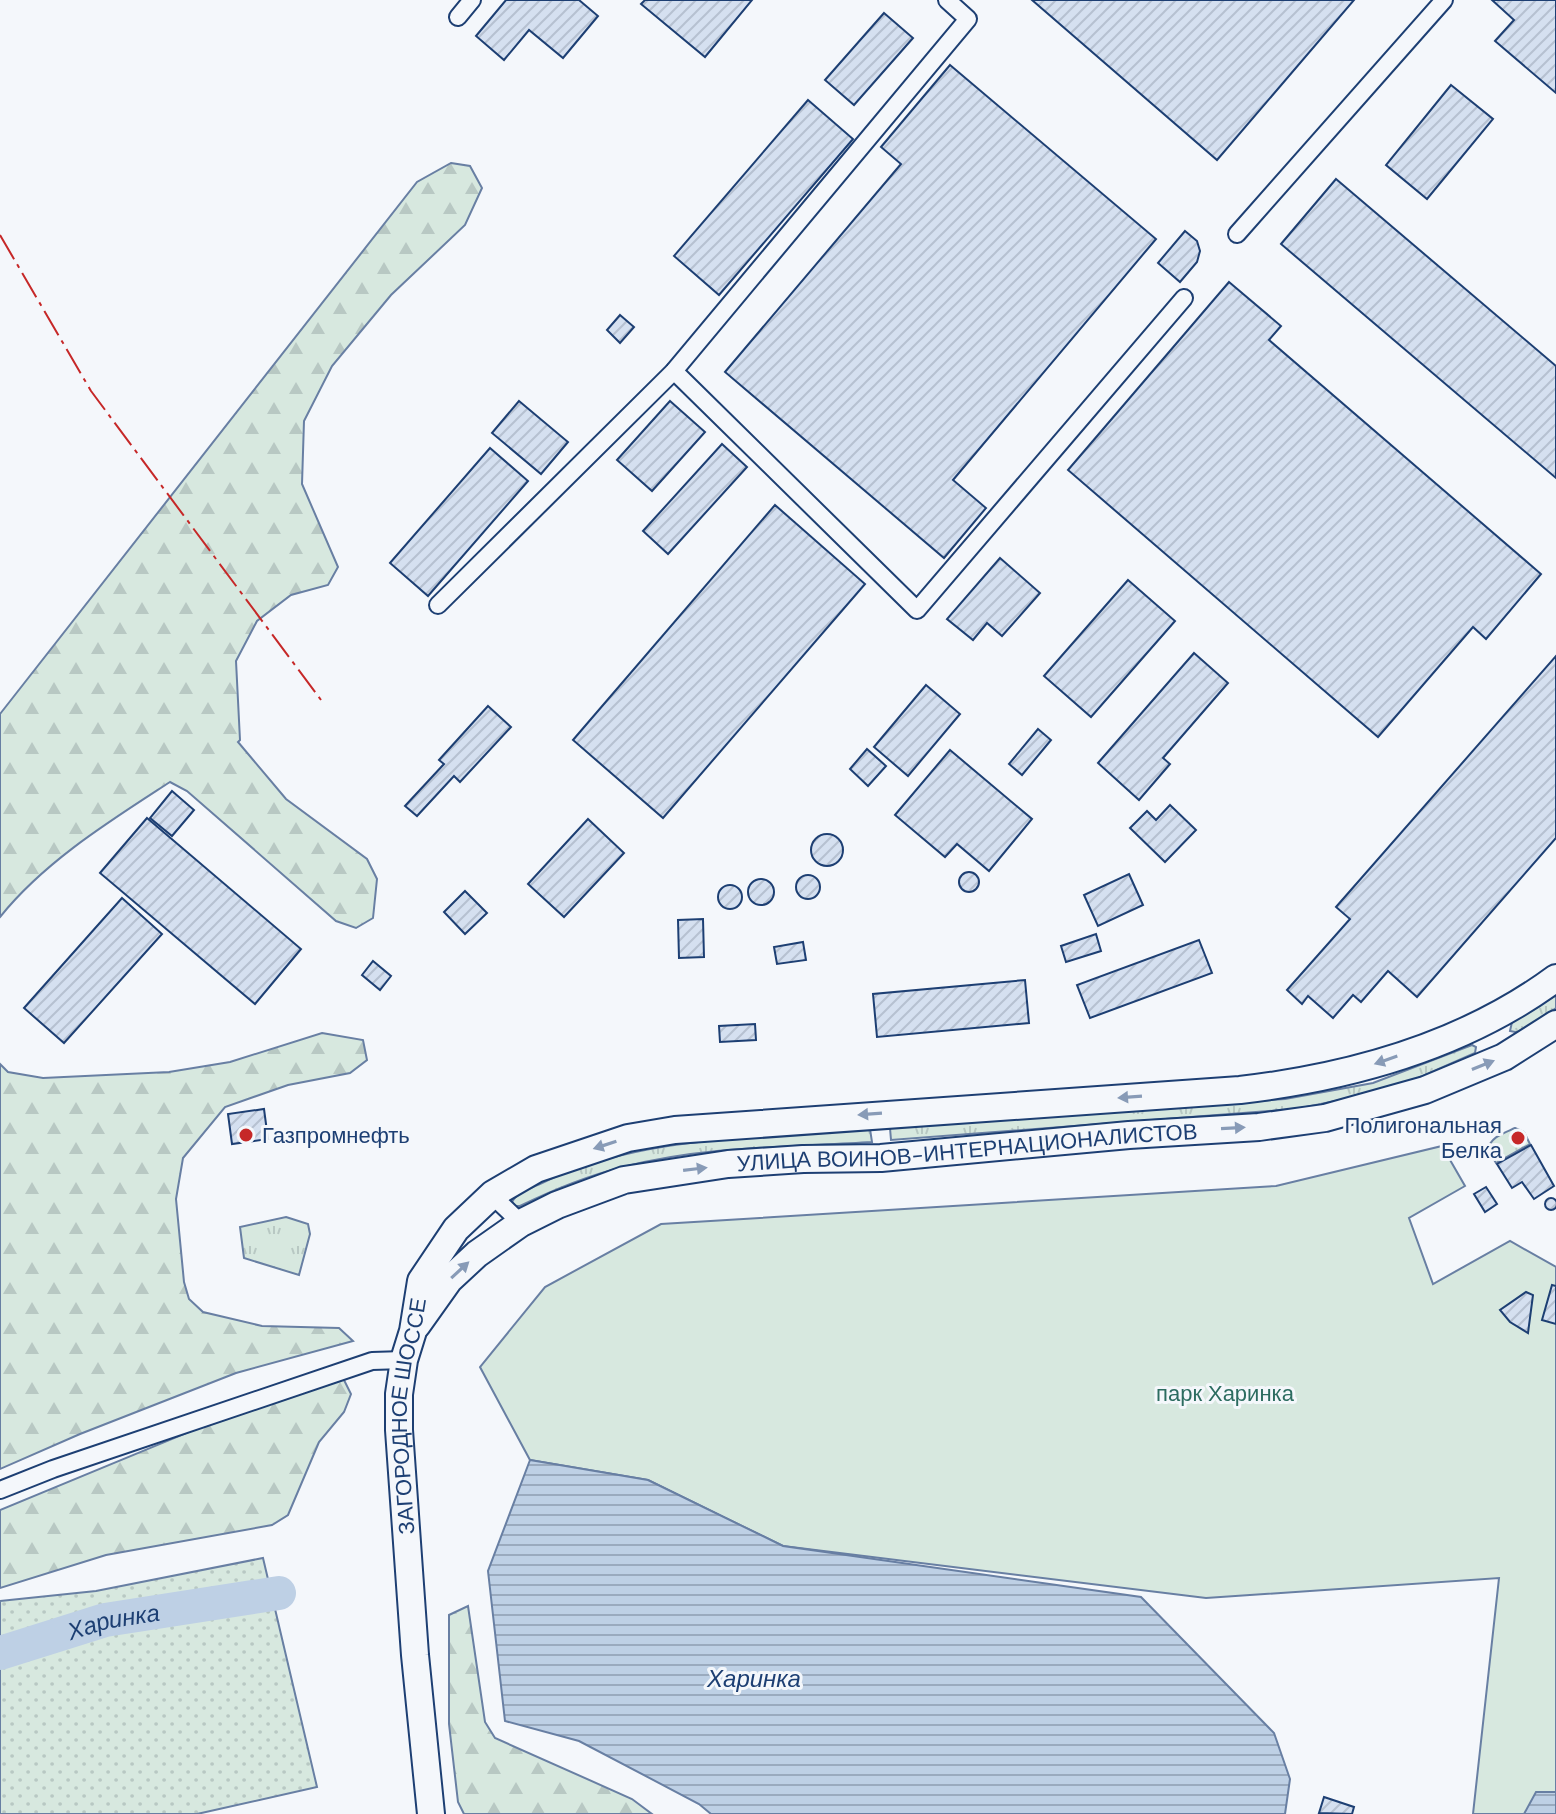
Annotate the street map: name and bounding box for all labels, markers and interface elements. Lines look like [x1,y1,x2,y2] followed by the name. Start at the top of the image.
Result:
[1374,1055,1398,1067] one-way arrow
[1471,1058,1495,1071] one-way arrow
[1117,1091,1142,1104] one-way arrow
[857,1108,882,1121] one-way arrow
[1345,1111,1503,1165] place label: Полигональная Белка
[736,1116,1198,1178] street label: УЛИЦА ВОИНОВ-ИНТЕРНАЦИОНАЛИСТОВ
[262,1121,410,1150] place label: Газпромнефть
[1221,1122,1246,1135] one-way arrow
[237,1126,255,1144] marker: Газпромнефть
[1509,1129,1527,1147] marker: Полигональная Белка
[592,1140,616,1152] one-way arrow
[682,1162,707,1175] one-way arrow
[451,1261,470,1279] one-way arrow
[384,1296,433,1536] street label: ЗАГОРОДНОЕ ШОССЕ
[1156,1379,1295,1408] park label: парк Харинка
[62,1596,162,1647] water label: Харинка
[706,1663,801,1694] water label: Харинка

